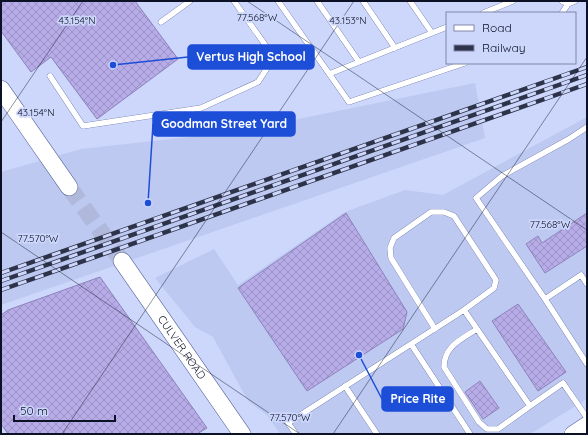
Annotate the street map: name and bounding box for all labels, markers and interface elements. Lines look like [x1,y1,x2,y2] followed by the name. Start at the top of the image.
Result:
[237,11,278,24] text: 77.568°W
[446,12,576,64] legend
[59,14,95,27] text: 43.154°N
[330,14,366,27] text: 43.153°N
[482,20,512,35] text: Road
[482,40,526,55] text: Railway
[188,45,314,69] callout: Vertus High School
[196,49,306,64] text: Vertus High School
[18,106,54,119] text: 43.154°N
[153,112,295,136] callout: Goodman Street Yard
[161,116,287,131] text: Goodman Street Yard
[530,218,571,231] text: 77.568°W
[18,232,59,245] text: 77.570°W
[155,312,209,382] street label: CULVER ROAD
[382,387,453,411] callout: Price Rite
[391,391,445,406] text: Price Rite
[14,397,115,423] scale bar
[20,403,48,418] text: 50 m
[270,411,311,424] text: 77.570°W

